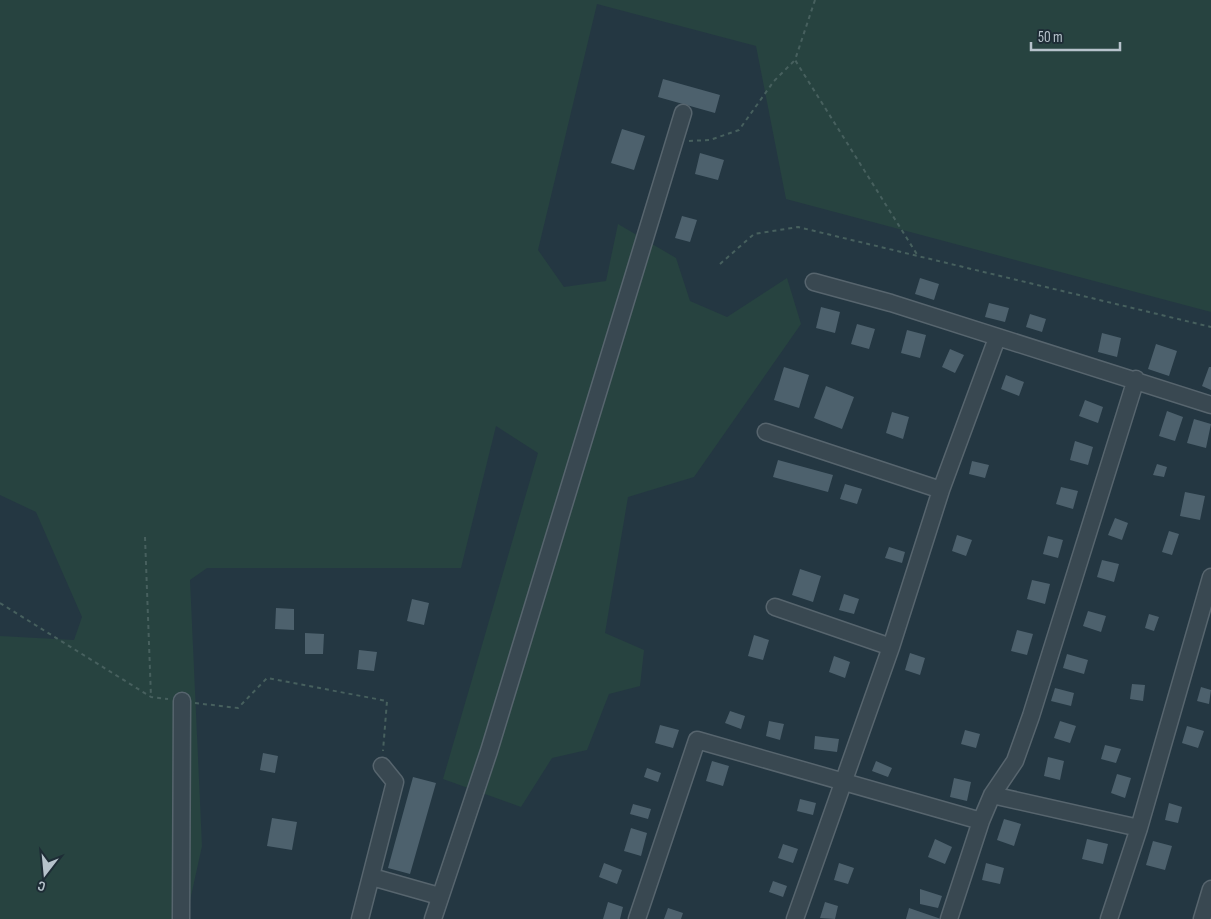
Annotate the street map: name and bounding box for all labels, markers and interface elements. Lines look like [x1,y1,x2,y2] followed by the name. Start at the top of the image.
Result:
[1031,20,1120,52] scale bar
[1038,28,1063,47] text: 50 m
[20,849,70,899] north arrow
[36,877,47,895] text: С

